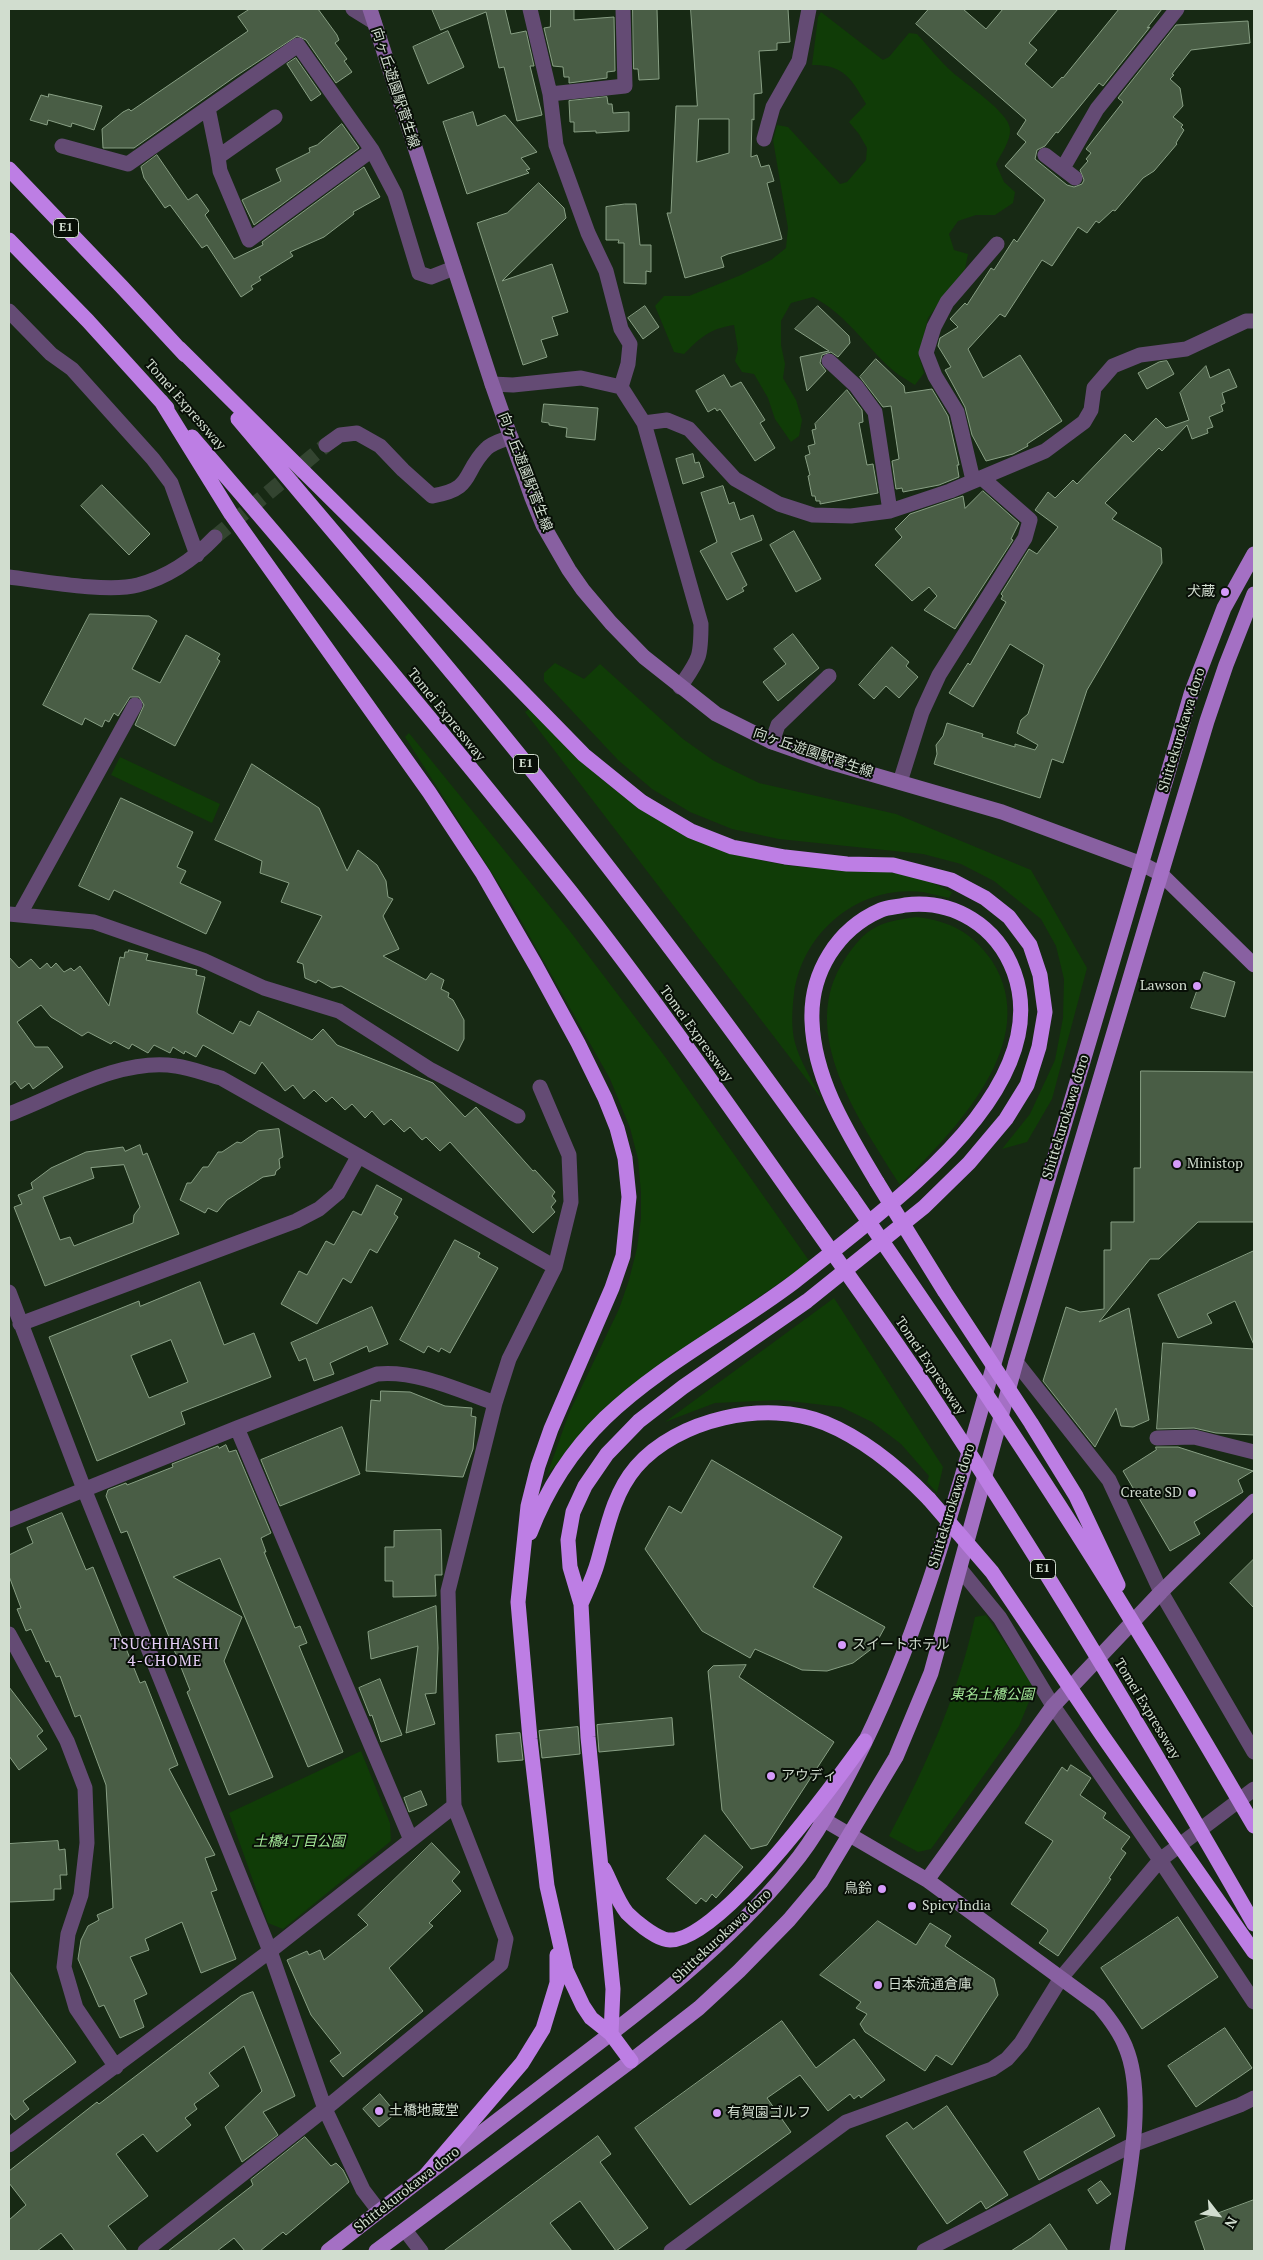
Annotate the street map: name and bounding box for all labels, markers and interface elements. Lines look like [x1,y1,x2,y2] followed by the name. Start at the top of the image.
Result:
[368,25,422,151] street label: 向ヶ丘遊園駅菅生線
[54,218,78,238] road number: E1
[141,356,229,454] street label: Tomei Expressway
[495,410,555,534] street label: 向ヶ丘遊園駅菅生線
[1187,584,1215,600] place label: 犬蔵
[1219,586,1231,598] marker: 犬蔵
[403,665,489,765] street label: Tomei Expressway
[1155,666,1209,794] street label: Shittekurokawa doro
[751,725,875,781] street label: 向ヶ丘遊園駅菅生線
[514,754,538,774] road number: E1
[1140,978,1187,994] place label: Lawson
[1191,980,1203,992] marker: Lawson
[656,983,736,1085] street label: Tomei Expressway
[1039,1053,1093,1181] street label: Shittekurokawa doro
[1187,1156,1243,1172] place label: Ministop
[1171,1158,1183,1170] marker: Ministop
[891,1314,969,1418] street label: Tomei Expressway
[925,1442,979,1570] street label: Shittekurokawa doro
[1120,1485,1182,1501] place label: Create SD
[1186,1487,1198,1499] marker: Create SD
[1030,1560,1056,1578] road number: E1
[109,1636,221,1671] district label: TSUCHIHASHI 4-CHOME
[852,1637,950,1653] place label: スイートホテル
[836,1639,848,1651] marker: スイートホテル
[1110,1656,1184,1762] street label: Tomei Expressway
[950,1687,1034,1703] park label: 東名土橋公園
[781,1768,837,1784] place label: アウディ
[765,1770,777,1782] marker: アウディ
[253,1834,345,1850] park label: 土橋4丁目公園
[844,1881,872,1897] place label: 鳥鈴
[876,1883,888,1895] marker: 鳥鈴
[669,1886,775,1986] street label: Shittekurokawa doro
[922,1898,991,1914] place label: Spicy India
[906,1900,918,1912] marker: Spicy India
[888,1977,972,1993] place label: 日本流通倉庫
[872,1979,884,1991] marker: 日本流通倉庫
[389,2103,459,2119] place label: 土橋地蔵堂
[373,2105,385,2117] marker: 土橋地蔵堂
[727,2105,811,2121] place label: 有賀園ゴルフ
[711,2107,723,2119] marker: 有賀園ゴルフ
[351,2144,463,2236] street label: Shittekurokawa doro
[1193,2190,1243,2240] north arrow
[1221,2213,1242,2232] text: N

